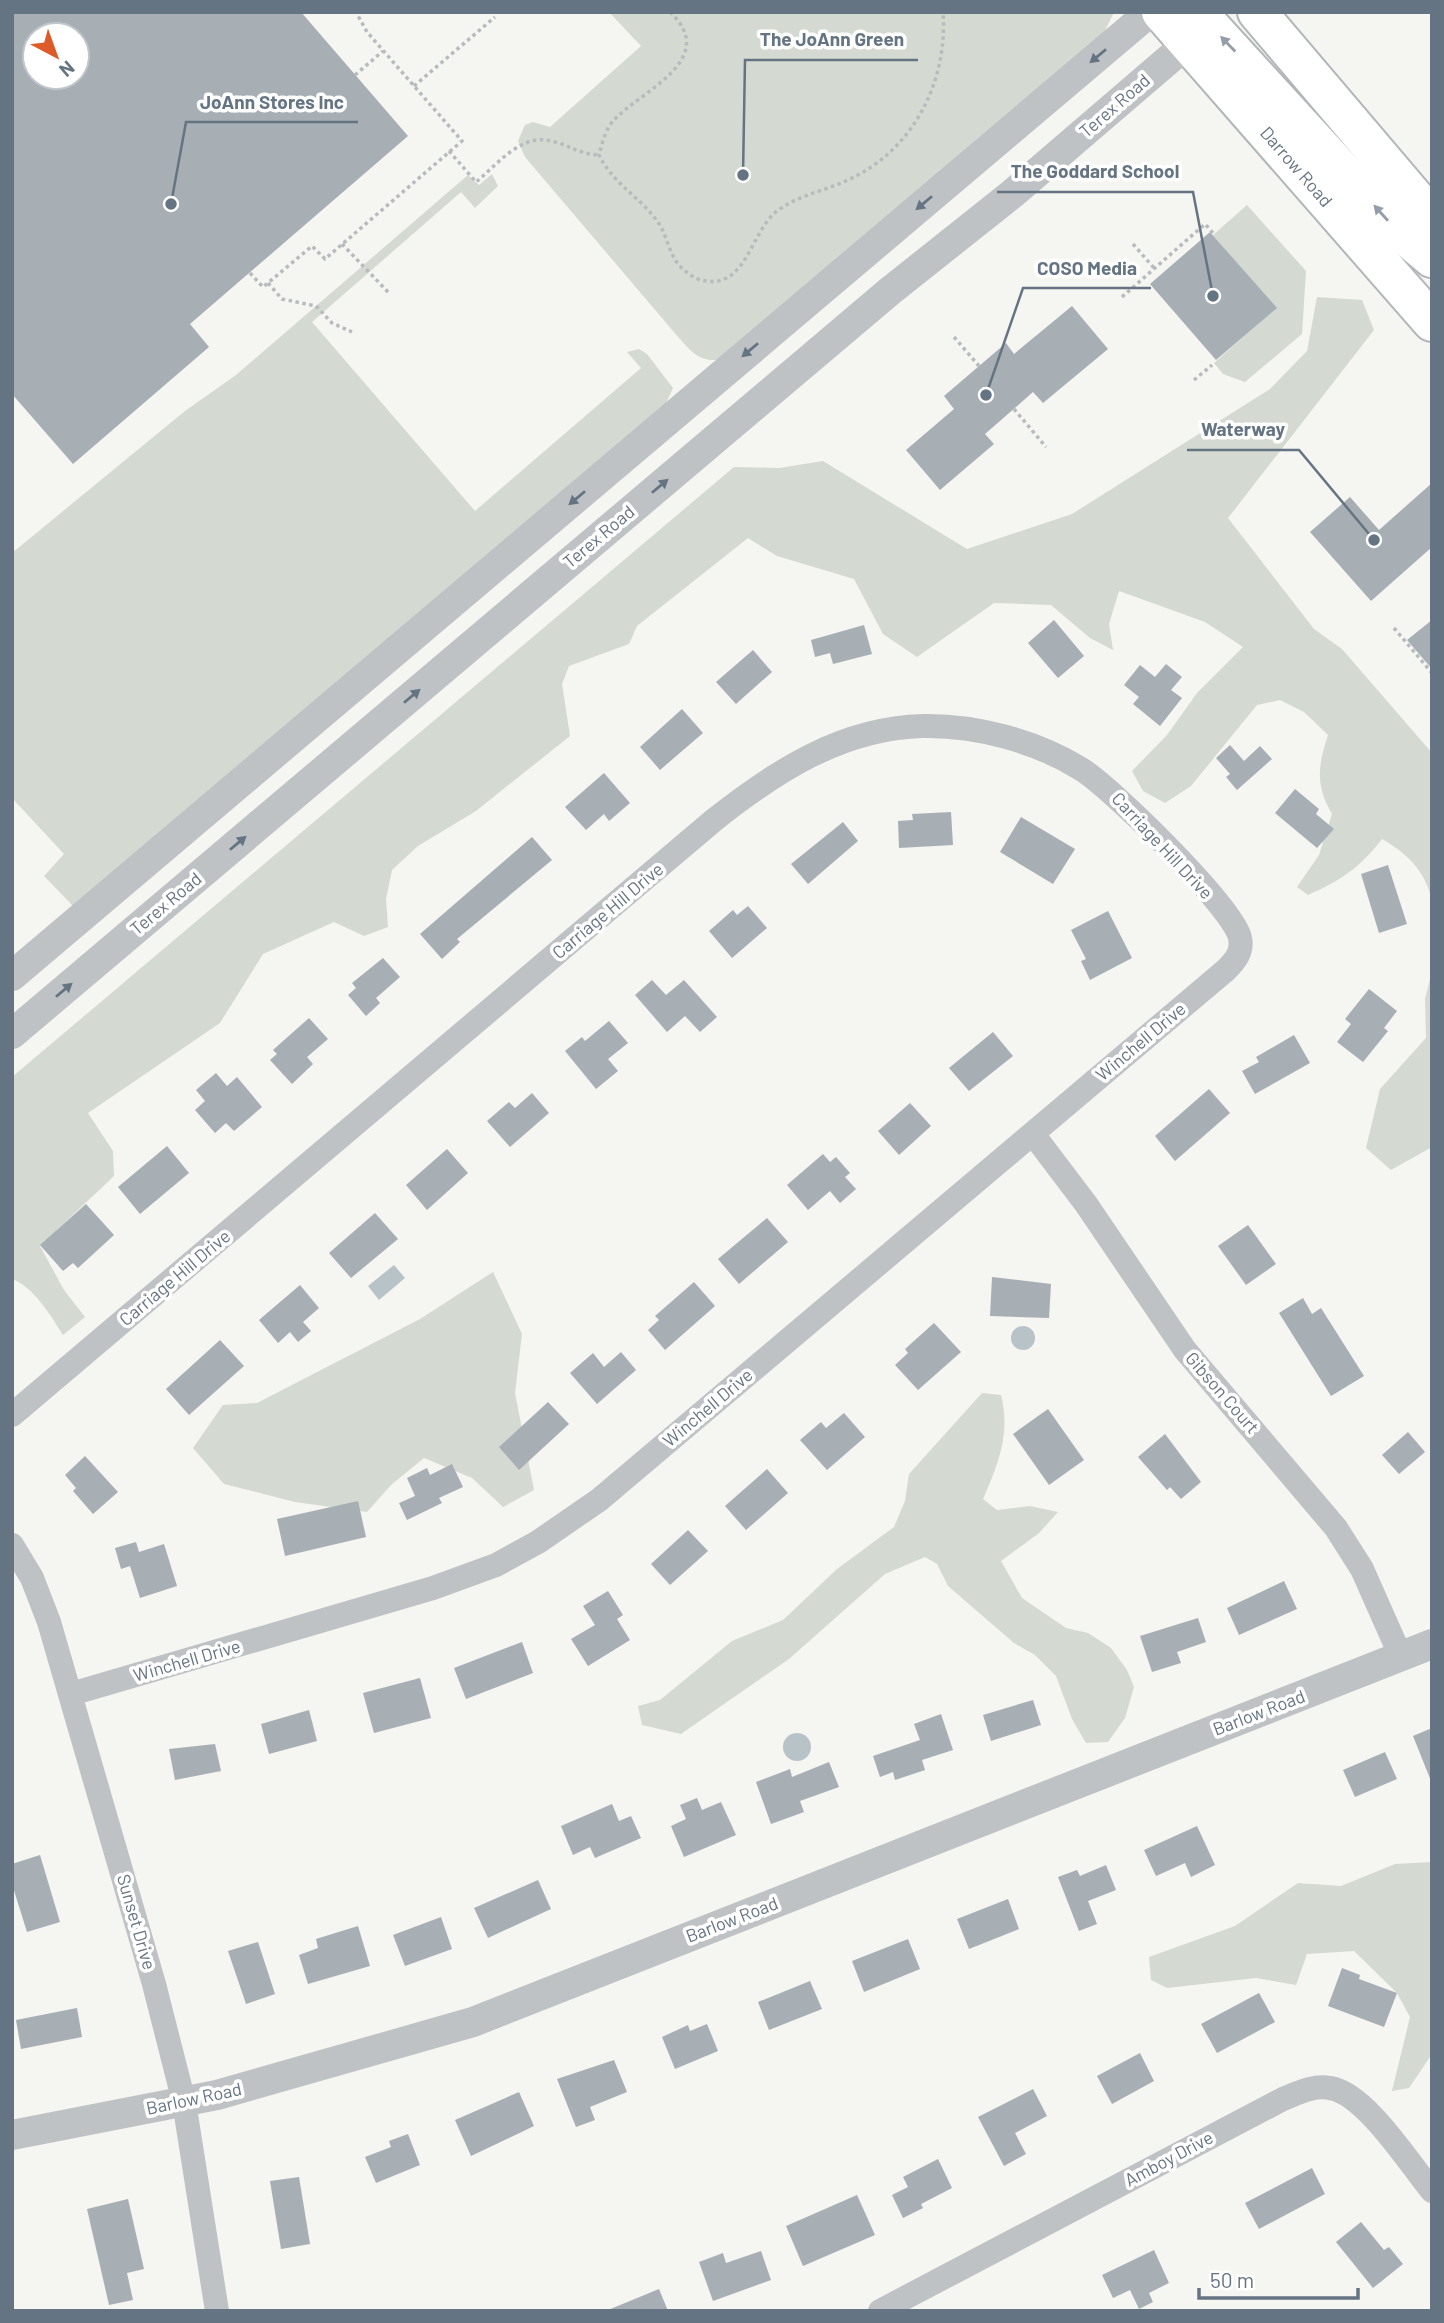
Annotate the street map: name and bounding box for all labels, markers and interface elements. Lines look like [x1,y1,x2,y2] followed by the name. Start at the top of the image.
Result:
[745,20,918,60] callout: The JoAnn Green
[21,21,91,91] north arrow
[760,27,904,50] text: The JoAnn Green
[1221,36,1237,53] one-way arrow
[1089,49,1107,64] one-way arrow
[55,56,80,82] text: N
[1075,69,1154,142] street label: Terex Road
[186,82,358,122] callout: JoAnn Stores Inc
[200,90,344,113] text: JoAnn Stores Inc
[1256,122,1338,211] street label: Darrow Road
[997,152,1193,192] callout: The Goddard School
[1011,159,1179,182] text: The Goddard School
[915,196,933,211] one-way arrow
[1373,205,1389,222] one-way arrow
[1023,248,1151,288] callout: COSO Media
[1037,256,1137,279] text: COSO Media
[742,343,760,358] one-way arrow
[1187,410,1299,450] callout: Waterway
[1201,417,1285,440] text: Waterway
[651,478,669,494] one-way arrow
[568,490,586,506] one-way arrow
[558,500,639,572] street label: Terex Road
[403,689,420,704] one-way arrow
[1108,787,1218,903] street label: Carriage Hill Drive
[229,835,247,851] one-way arrow
[547,857,667,963] street label: Carriage Hill Drive
[125,867,206,939] street label: Terex Road
[56,983,73,998] one-way arrow
[1091,997,1190,1085] street label: Winchell Drive
[114,1224,234,1330] street label: Carriage Hill Drive
[1181,1347,1264,1438] street label: Gibson Court
[658,1363,757,1451] street label: Winchell Drive
[131,1634,243,1686] street label: Winchell Drive
[1209,1684,1308,1740] street label: Barlow Road
[113,1871,161,1972] street label: Sunset Drive
[682,1891,781,1947] street label: Barlow Road
[144,2077,243,2119] street label: Barlow Road
[1121,2126,1216,2191] street label: Amboy Drive
[1199,2256,1358,2300] scale bar
[1210,2267,1254,2292] text: 50 m

